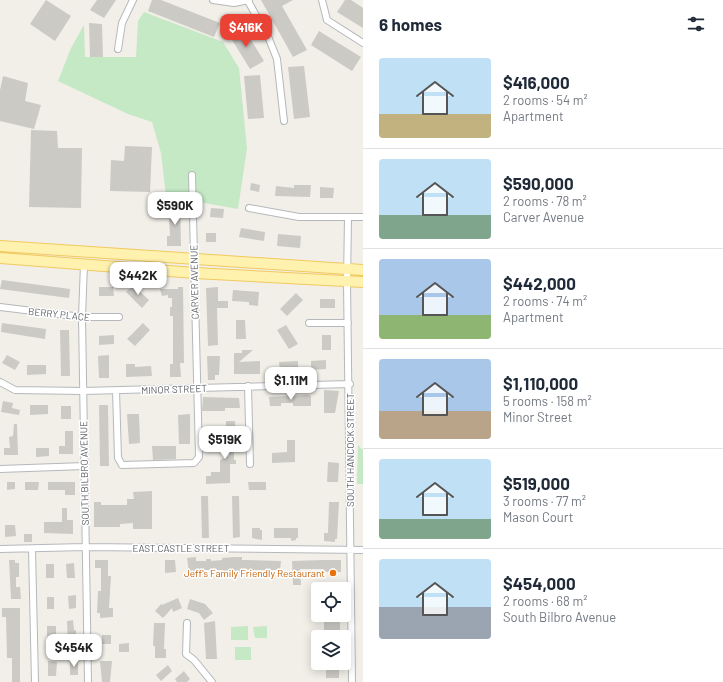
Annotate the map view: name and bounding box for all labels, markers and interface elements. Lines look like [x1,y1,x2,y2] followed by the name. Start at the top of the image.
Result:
[685,13,707,35] icon: filters
[218,14,274,48] pin: $416K
[379,14,442,34] text: 6 homes
[229,19,263,35] text: $416K
[503,72,570,92] text: $416,000
[411,74,459,122] icon: home
[503,92,588,108] text: 2 rooms · 54 m²
[503,108,564,124] text: Apartment
[503,173,574,193] text: $590,000
[411,175,459,223] icon: home
[147,192,203,226] pin: $590K
[503,193,587,209] text: 2 rooms · 78 m²
[157,197,193,213] text: $590K
[503,209,584,225] text: Carver Avenue
[187,245,201,319] street label: CARVER AVENUE
[110,262,166,296] pin: $442K
[119,267,157,283] text: $442K
[503,273,576,293] text: $442,000
[411,275,459,323] icon: home
[503,293,587,309] text: 2 rooms · 74 m²
[27,305,91,323] street label: BERRY PLACE
[503,309,564,325] text: Apartment
[258,367,324,401] pin: $1.11M
[274,372,308,388] text: $1.11M
[503,373,578,393] text: $1,110,000
[411,375,459,423] icon: home
[141,382,208,396] street label: MINOR STREET
[344,393,356,507] street label: SOUTH HANCOCK STREET
[503,393,592,409] text: 5 rooms · 158 m²
[503,409,572,425] text: Minor Street
[77,421,91,525] street label: SOUTH BILBRO AVENUE
[197,426,253,460] pin: $519K
[208,431,242,447] text: $519K
[503,473,570,493] text: $519,000
[411,475,459,523] icon: home
[503,493,586,509] text: 3 rooms · 77 m²
[503,509,573,525] text: Mason Court
[132,542,230,554] street label: EAST CASTLE STREET
[184,567,325,579] place label: Jeff's Family Friendly Restaurant
[328,568,338,578] marker: Jeff's Family Friendly Restaurant
[503,573,576,593] text: $454,000
[411,575,459,623] icon: home
[311,582,351,670] map controls
[311,582,351,622] button: locate
[503,593,587,609] text: 2 rooms · 68 m²
[503,609,616,625] text: South Bilbro Avenue
[311,630,351,670] button: layers
[46,634,102,668] pin: $454K
[55,639,93,655] text: $454K

